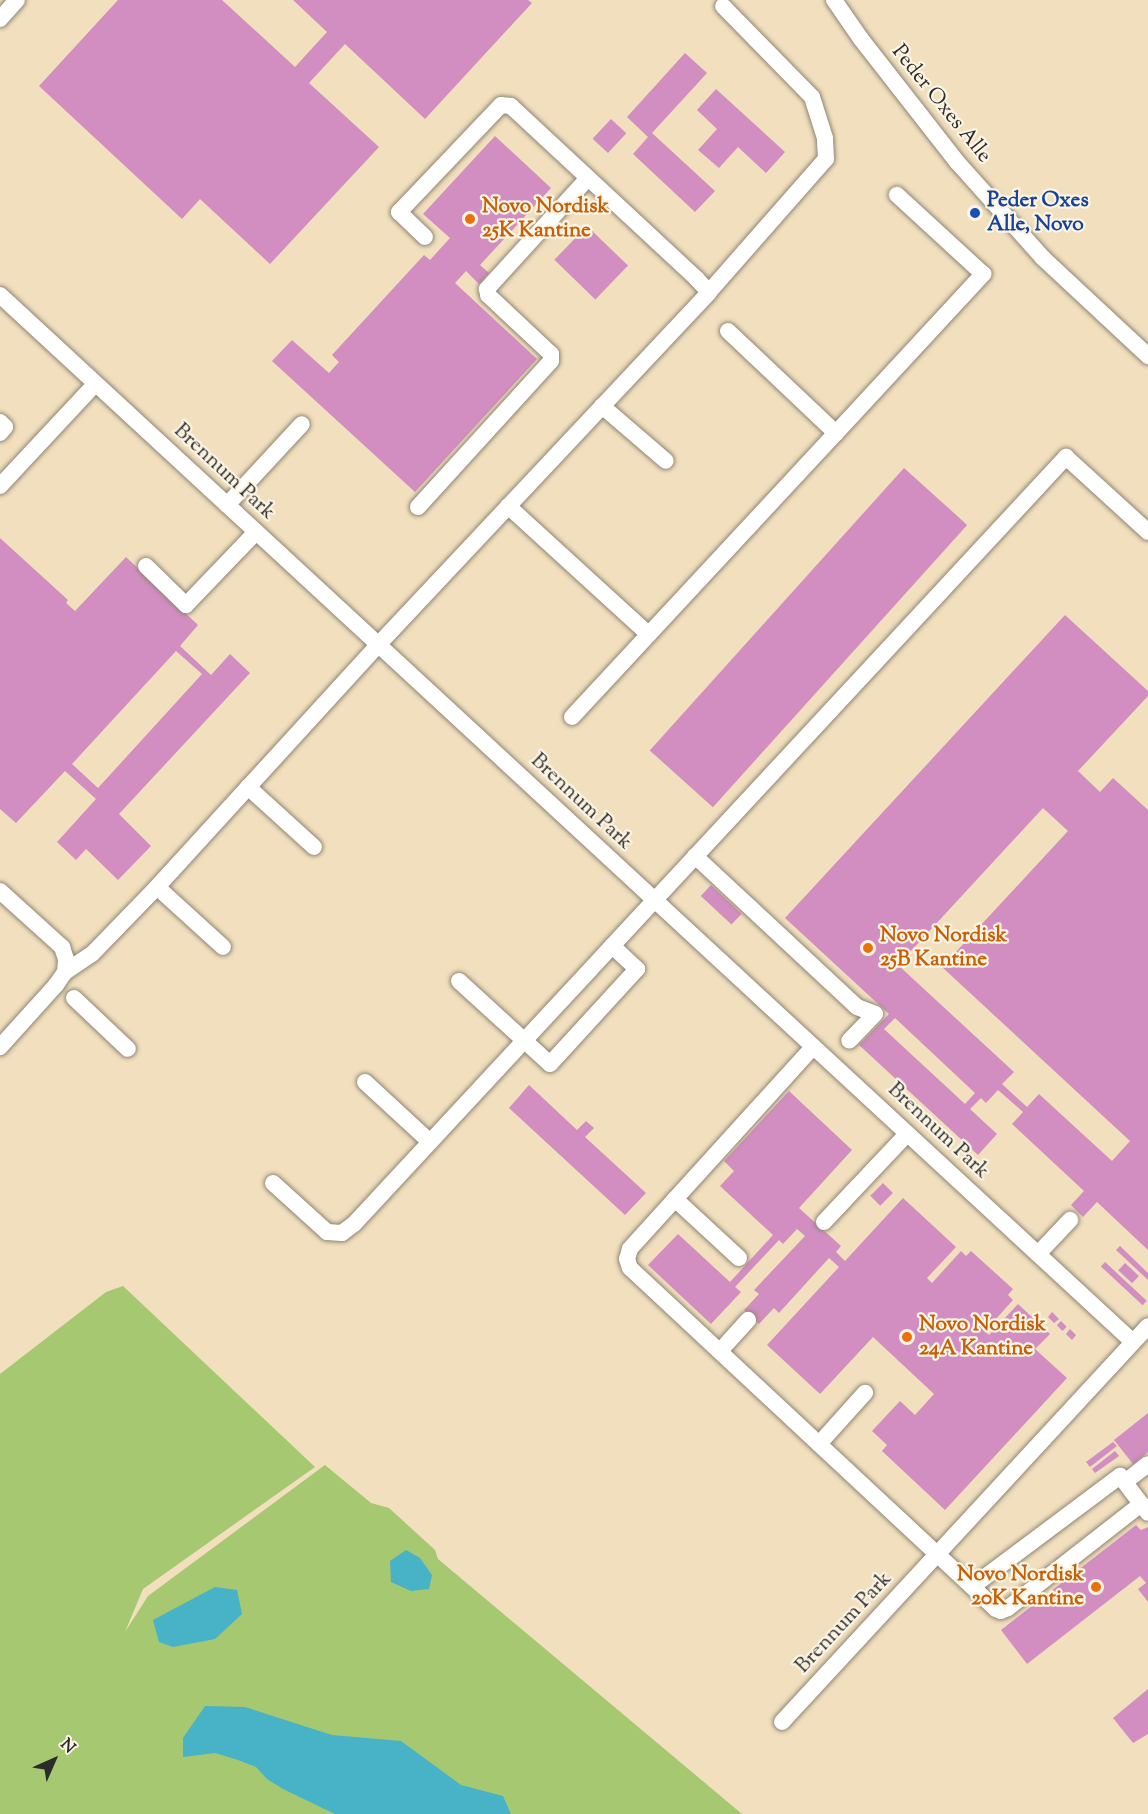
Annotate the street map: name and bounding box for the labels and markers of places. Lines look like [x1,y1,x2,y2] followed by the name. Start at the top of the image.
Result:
[987,188,1089,238] place label: Peder Oxes Alle, Novo
[482,194,609,244] place label: Novo Nordisk 25K Kantine
[968,206,982,220] marker: Peder Oxes Alle, Novo
[463,212,477,226] marker: Novo Nordisk 25K Kantine
[880,923,1007,973] place label: Novo Nordisk 25B Kantine
[861,941,875,955] marker: Novo Nordisk 25B Kantine
[919,1312,1046,1362] place label: Novo Nordisk 24A Kantine
[900,1330,914,1344] marker: Novo Nordisk 24A Kantine
[957,1562,1084,1612] place label: Novo Nordisk 20K Kantine
[1089,1580,1103,1594] marker: Novo Nordisk 20K Kantine

